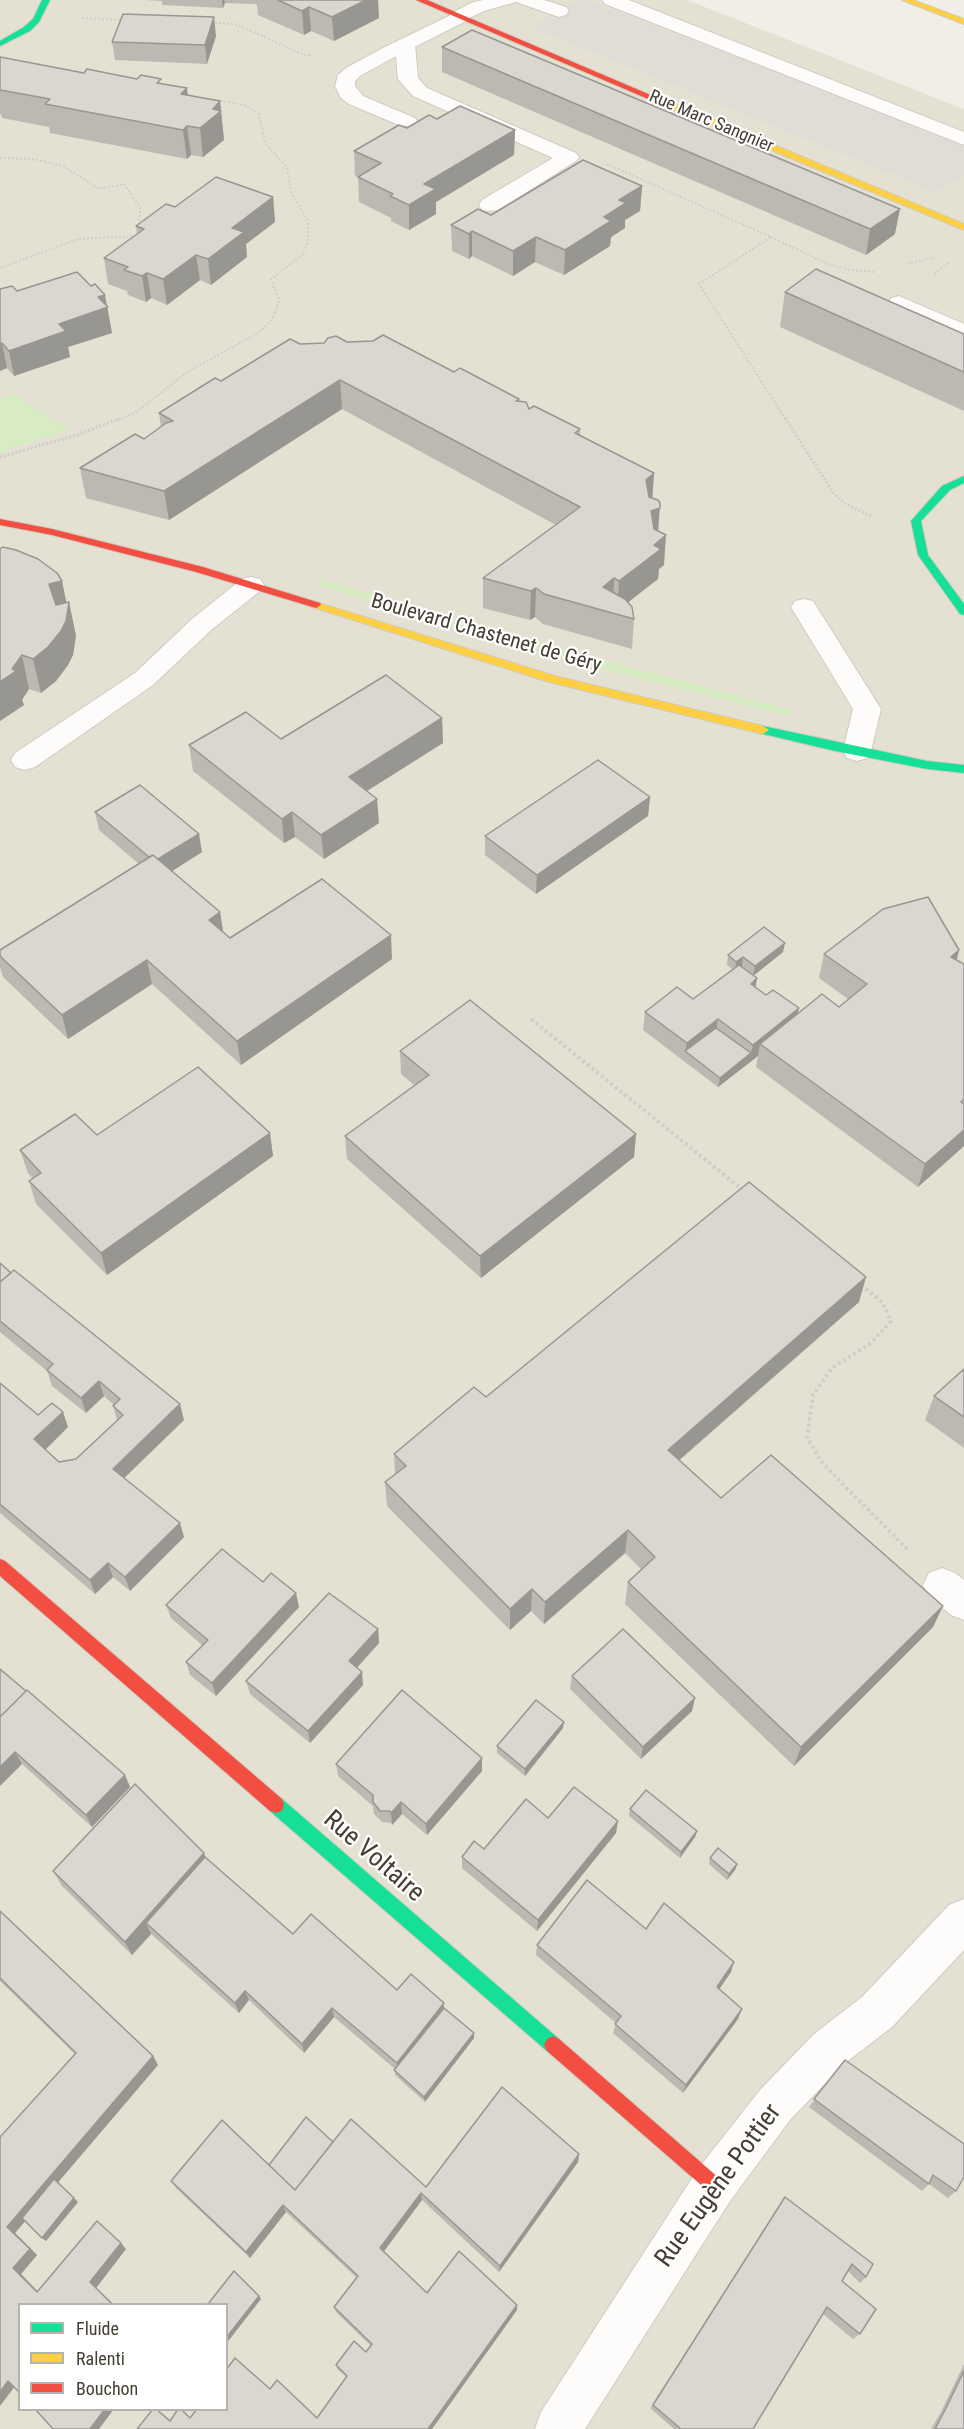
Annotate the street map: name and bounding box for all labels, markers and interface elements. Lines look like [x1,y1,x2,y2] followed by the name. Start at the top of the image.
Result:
[646,86,776,158] street label: Rue Marc Sangnier
[368,589,604,679] street label: Boulevard Chastenet de Géry
[316,1805,430,1909] street label: Rue Voltaire
[649,2098,789,2274] street label: Rue Eugène Pottier
[18,2303,228,2411] legend
[76,2318,119,2339] text: Fluide
[76,2348,125,2369] text: Ralenti
[76,2378,138,2399] text: Bouchon

